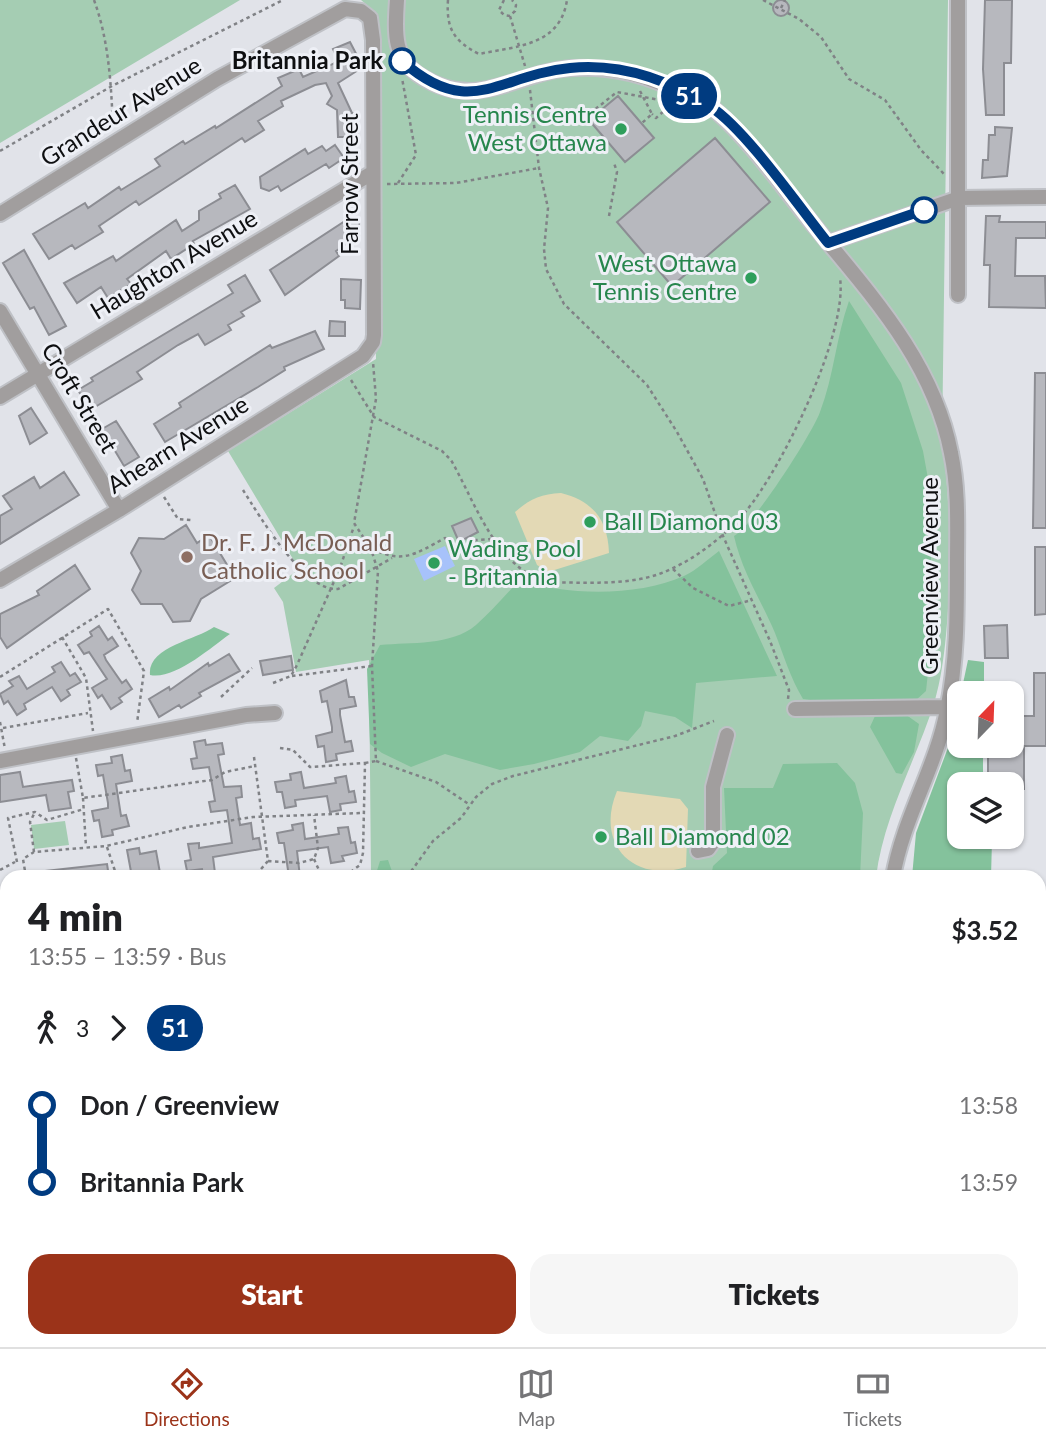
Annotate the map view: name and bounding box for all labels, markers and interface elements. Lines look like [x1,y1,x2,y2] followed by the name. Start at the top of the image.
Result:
[232,45,383,74] place label: Britannia Park
[389,48,415,74] marker: Britannia Park
[35,50,206,172] street label: Grandeur Avenue
[658,73,720,119] line badge: 51
[675,81,703,110] text: 51
[463,99,607,156] place label: Tennis Centre West Ottawa
[334,113,363,255] street label: Farrow Street
[613,121,629,137] marker: Tennis Centre West Ottawa
[911,197,937,223] unlabelled marker
[85,203,262,325] street label: Haughton Avenue
[593,248,737,305] place label: West Ottawa Tennis Centre
[743,270,759,286] marker: West Ottawa Tennis Centre
[36,337,125,458] street label: Croft Street
[101,389,253,499] street label: Ahearn Avenue
[914,477,943,675] street label: Greenview Avenue
[604,506,779,535] place label: Ball Diamond 03
[582,514,598,530] marker: Ball Diamond 03
[201,527,392,584] place label: Dr. F. J. McDonald Catholic School
[448,533,581,590] place label: Wading Pool - Britannia
[179,549,195,565] marker: Dr. F. J. McDonald Catholic School
[426,555,442,571] marker: Wading Pool - Britannia
[947,681,1024,758] north arrow
[947,681,1024,849] map controls
[947,772,1024,849] button: layers
[615,821,790,850] place label: Ball Diamond 02
[593,829,609,845] marker: Ball Diamond 02
[28,893,123,939] text: 4 min
[952,914,1018,946] text: $3.52
[28,942,227,970] text: 13:55 – 13:59 · Bus
[28,1009,66,1047] icon: walk
[99,1009,137,1047] icon: forward
[161,1013,189,1042] text: 51
[76,1014,89,1042] text: 3
[80,1089,279,1121] text: Don / Greenview
[959,1091,1018,1119] text: 13:58
[80,1166,244,1198] text: Britannia Park
[959,1168,1018,1196] text: 13:59
[28,1254,516,1334] button: Start
[530,1254,1018,1334] button: Tickets
[144,1365,230,1430] tab: Directions
[517,1365,555,1430] tab: Map
[843,1365,902,1430] tab: Tickets

